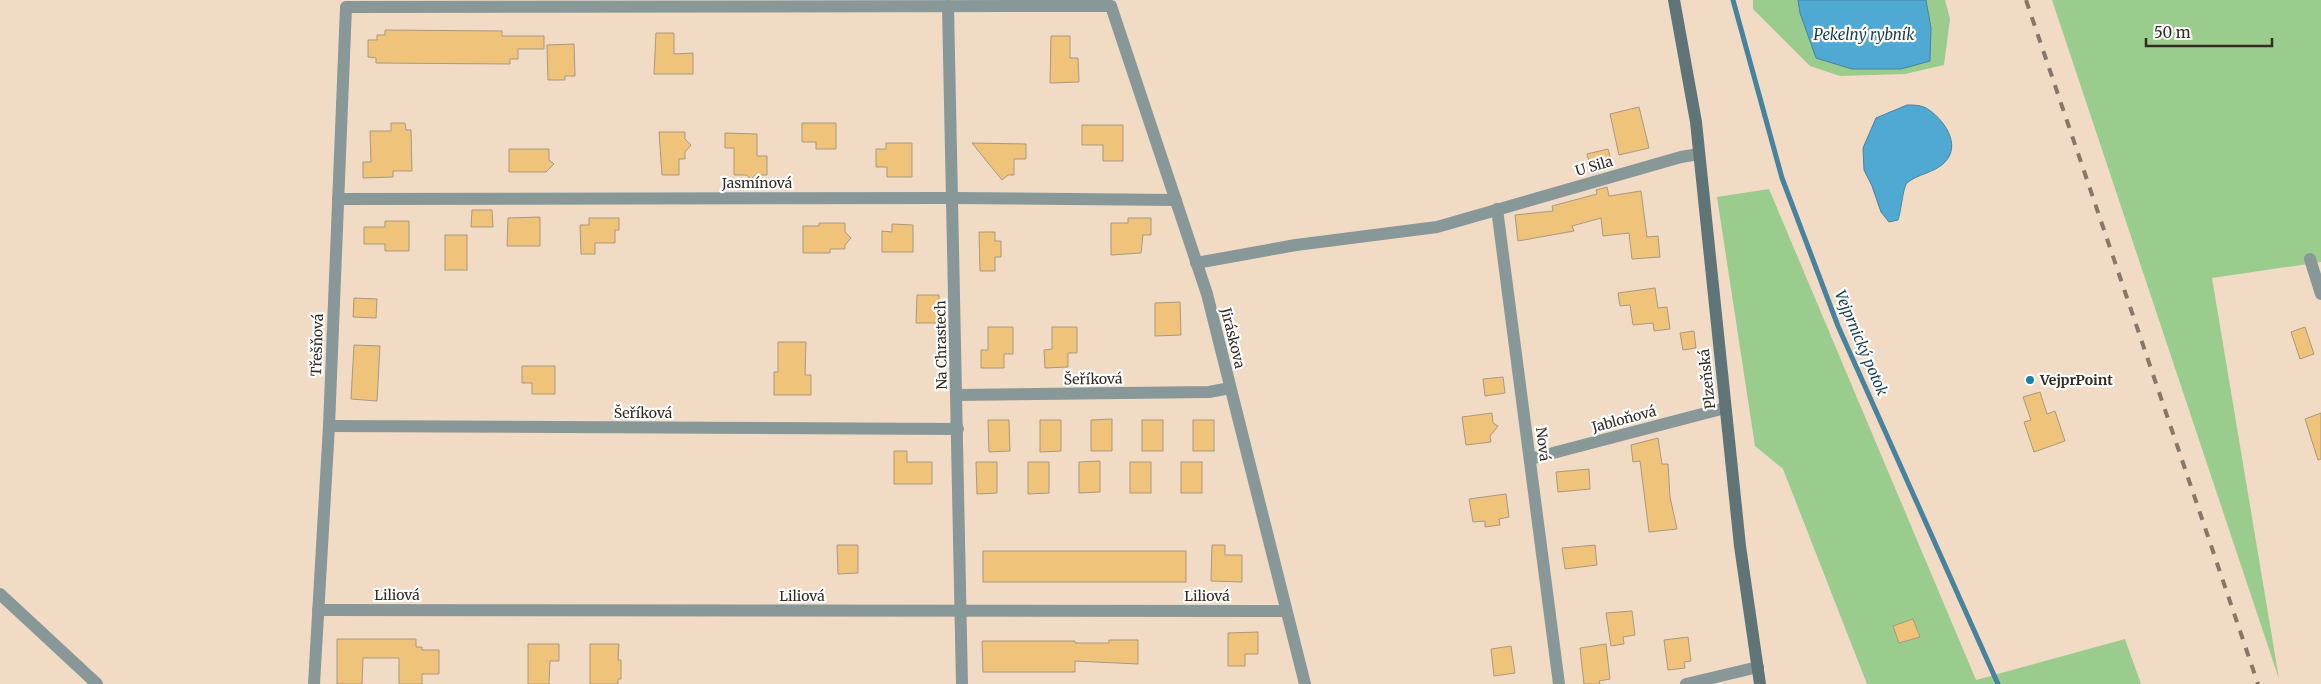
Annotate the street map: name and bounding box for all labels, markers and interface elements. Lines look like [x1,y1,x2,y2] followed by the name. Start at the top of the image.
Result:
[2146,15,2272,47] scale bar
[2154,23,2191,42] text: 50 m
[1813,25,1915,44] water label: Pekelný rybník
[1573,152,1615,180] street label: U Sila
[721,174,793,192] street label: Jasmínová
[1831,287,1893,399] water label: Vejprnický potok
[931,300,951,390] street label: Na Chrastech
[1217,305,1249,371] street label: Jiráskova
[307,313,327,377] street label: Třešňová
[1695,348,1719,410] street label: Plzeňská
[1063,369,1123,389] street label: Šeříková
[2039,371,2113,389] place label: VejprPoint
[2024,374,2036,386] marker: VejprPoint
[1589,402,1659,436] street label: Jabloňová
[614,404,673,422] street label: Šeříková
[1532,426,1554,463] street label: Nová
[374,586,420,604] street label: Liliová
[779,587,825,605] street label: Liliová
[1184,587,1230,605] street label: Liliová

